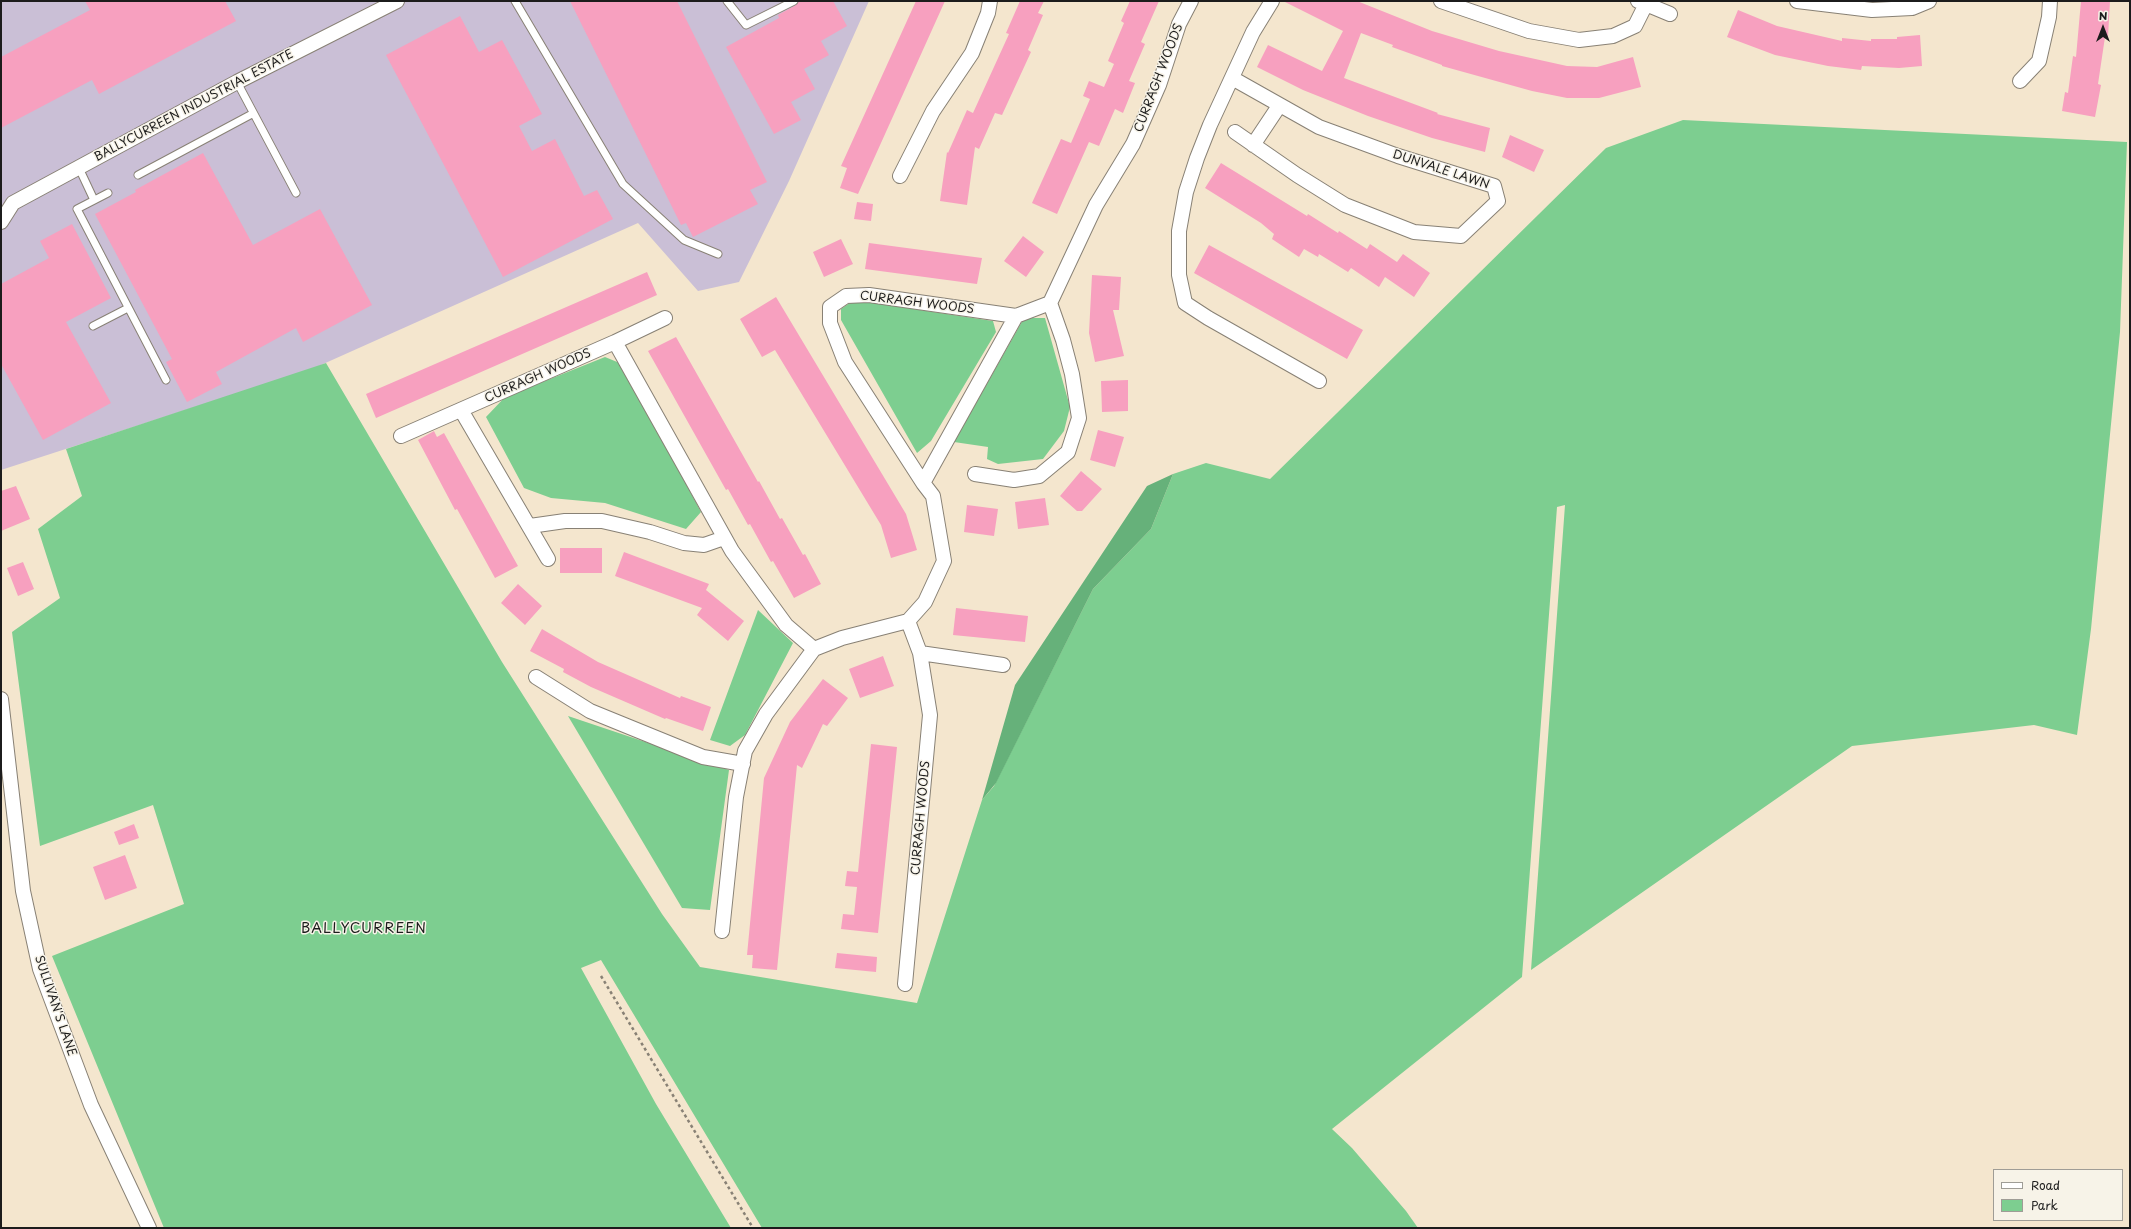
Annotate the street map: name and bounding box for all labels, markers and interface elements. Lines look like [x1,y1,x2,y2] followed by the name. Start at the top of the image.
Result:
[2099,7,2107,24] text: N
[2083,8,2123,48] north arrow
[1132,22,1186,134] street label: CURRAGH WOODS
[92,47,296,165] street label: BALLYCURREEN INDUSTRIAL ESTATE
[1391,148,1491,192] street label: DUNVALE LAWN
[859,289,975,317] street label: CURRAGH WOODS
[483,346,593,406] street label: CURRAGH WOODS
[909,760,933,876] street label: CURRAGH WOODS
[302,921,426,937] district label: BALLYCURREEN
[31,954,79,1058] street label: SULLIVAN'S LANE
[1993,1169,2123,1221] legend
[2031,1176,2060,1194] text: Road
[2031,1196,2058,1214] text: Park

